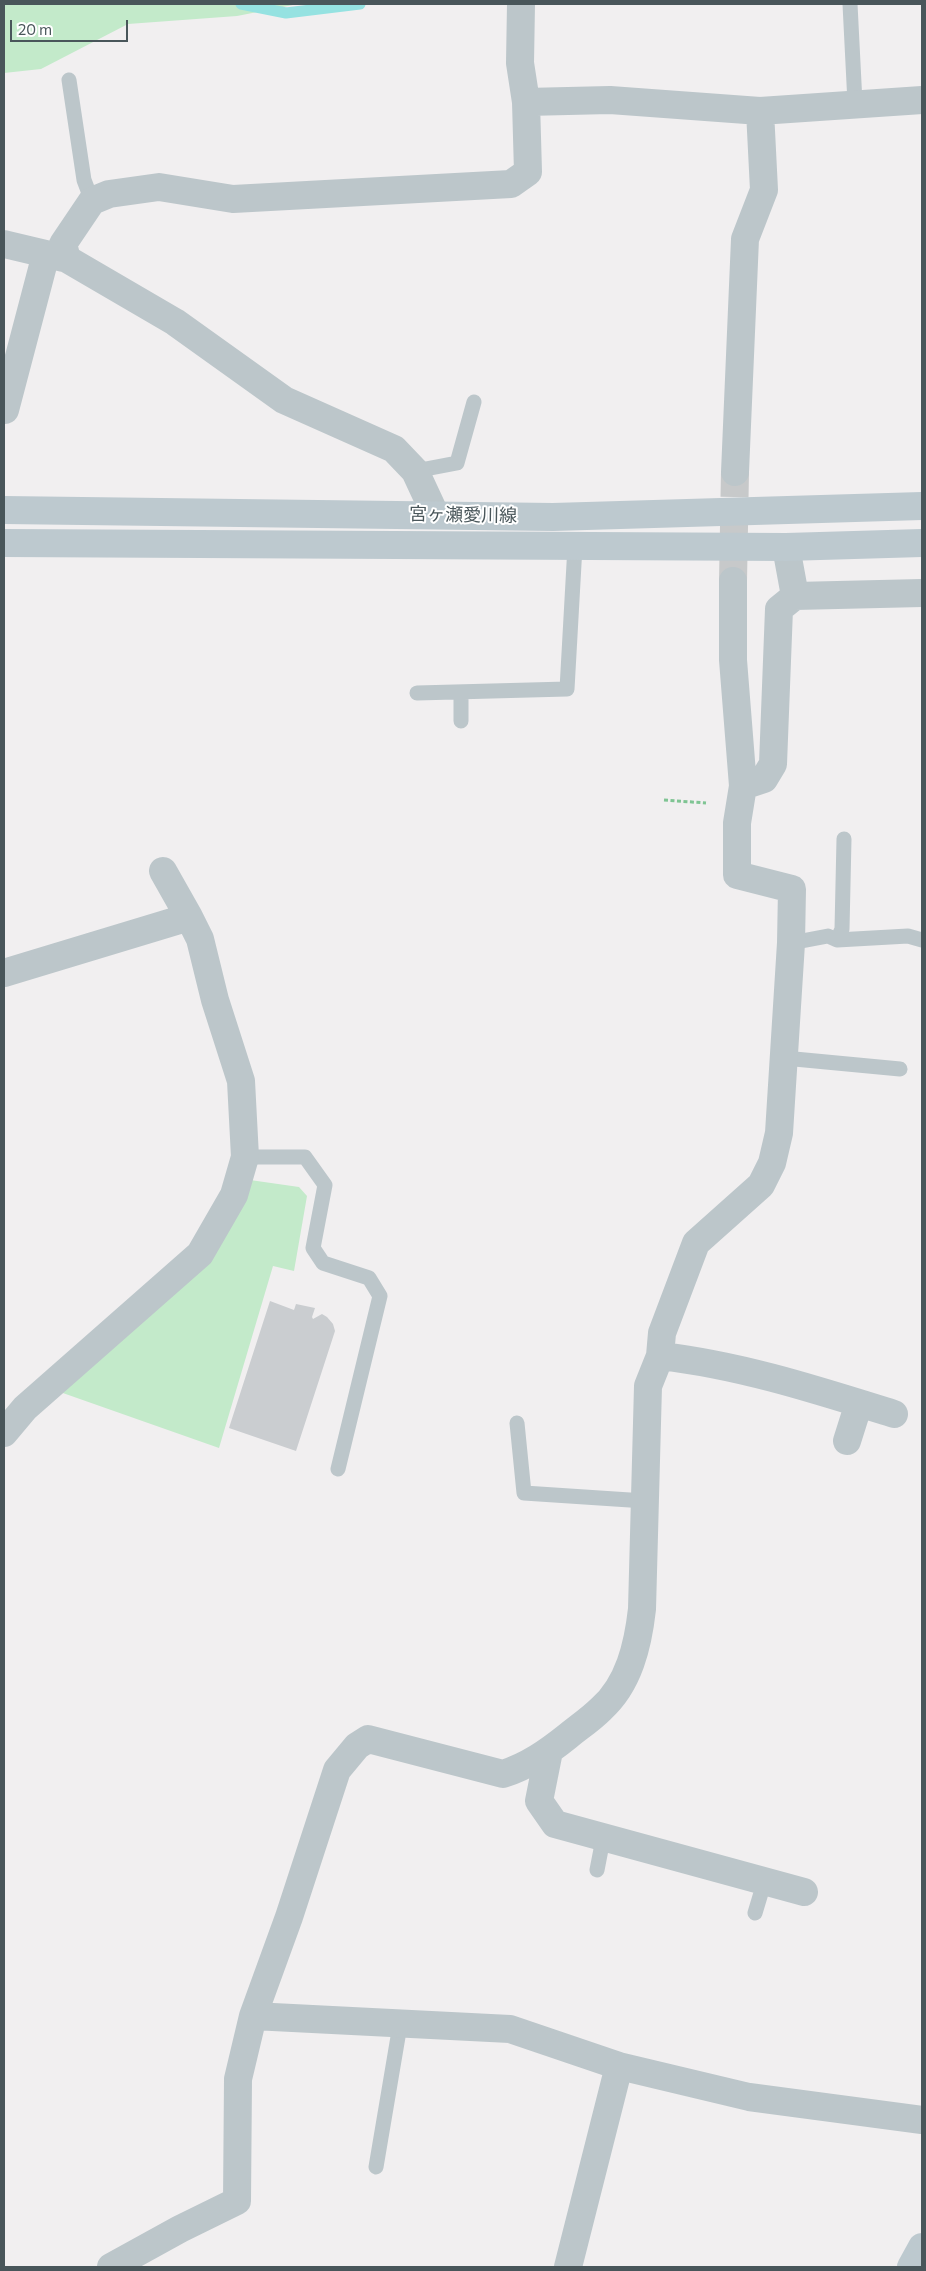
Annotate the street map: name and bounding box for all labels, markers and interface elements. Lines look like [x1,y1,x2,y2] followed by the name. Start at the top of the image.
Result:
[12,10,130,42] scale bar
[18,20,52,38] text: 20 m
[409,503,517,527] street label: 宮ヶ瀬愛川線

